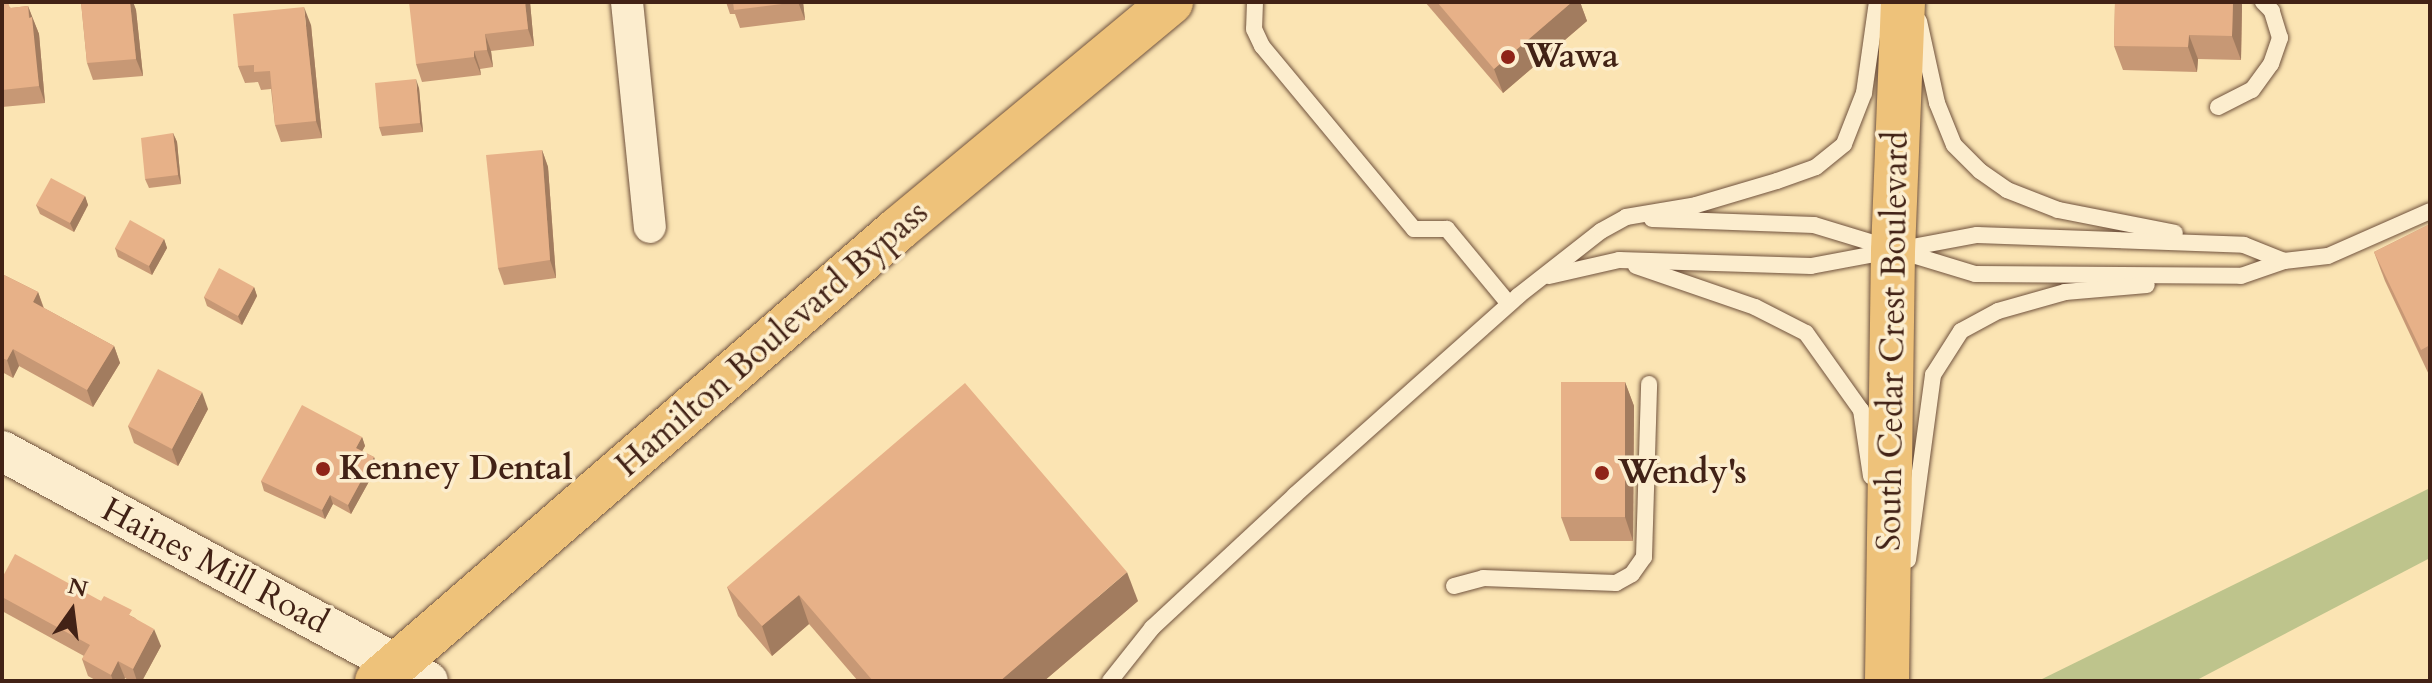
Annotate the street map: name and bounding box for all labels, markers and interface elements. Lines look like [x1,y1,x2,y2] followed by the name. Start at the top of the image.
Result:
[1524,37,1619,77] place label: Wawa
[1499,48,1517,66] marker: Wawa
[1869,131,1917,551] street label: South Cedar Crest Boulevard
[608,192,936,486] street label: Hamilton Boulevard Bypass
[339,449,573,489] place label: Kenney Dental
[1618,453,1747,493] place label: Wendy's
[314,460,332,478] marker: Kenney Dental
[1593,464,1611,482] marker: Wendy's
[95,489,335,643] street label: Haines Mill Road
[32,571,112,651] north arrow
[65,571,91,605] text: N

